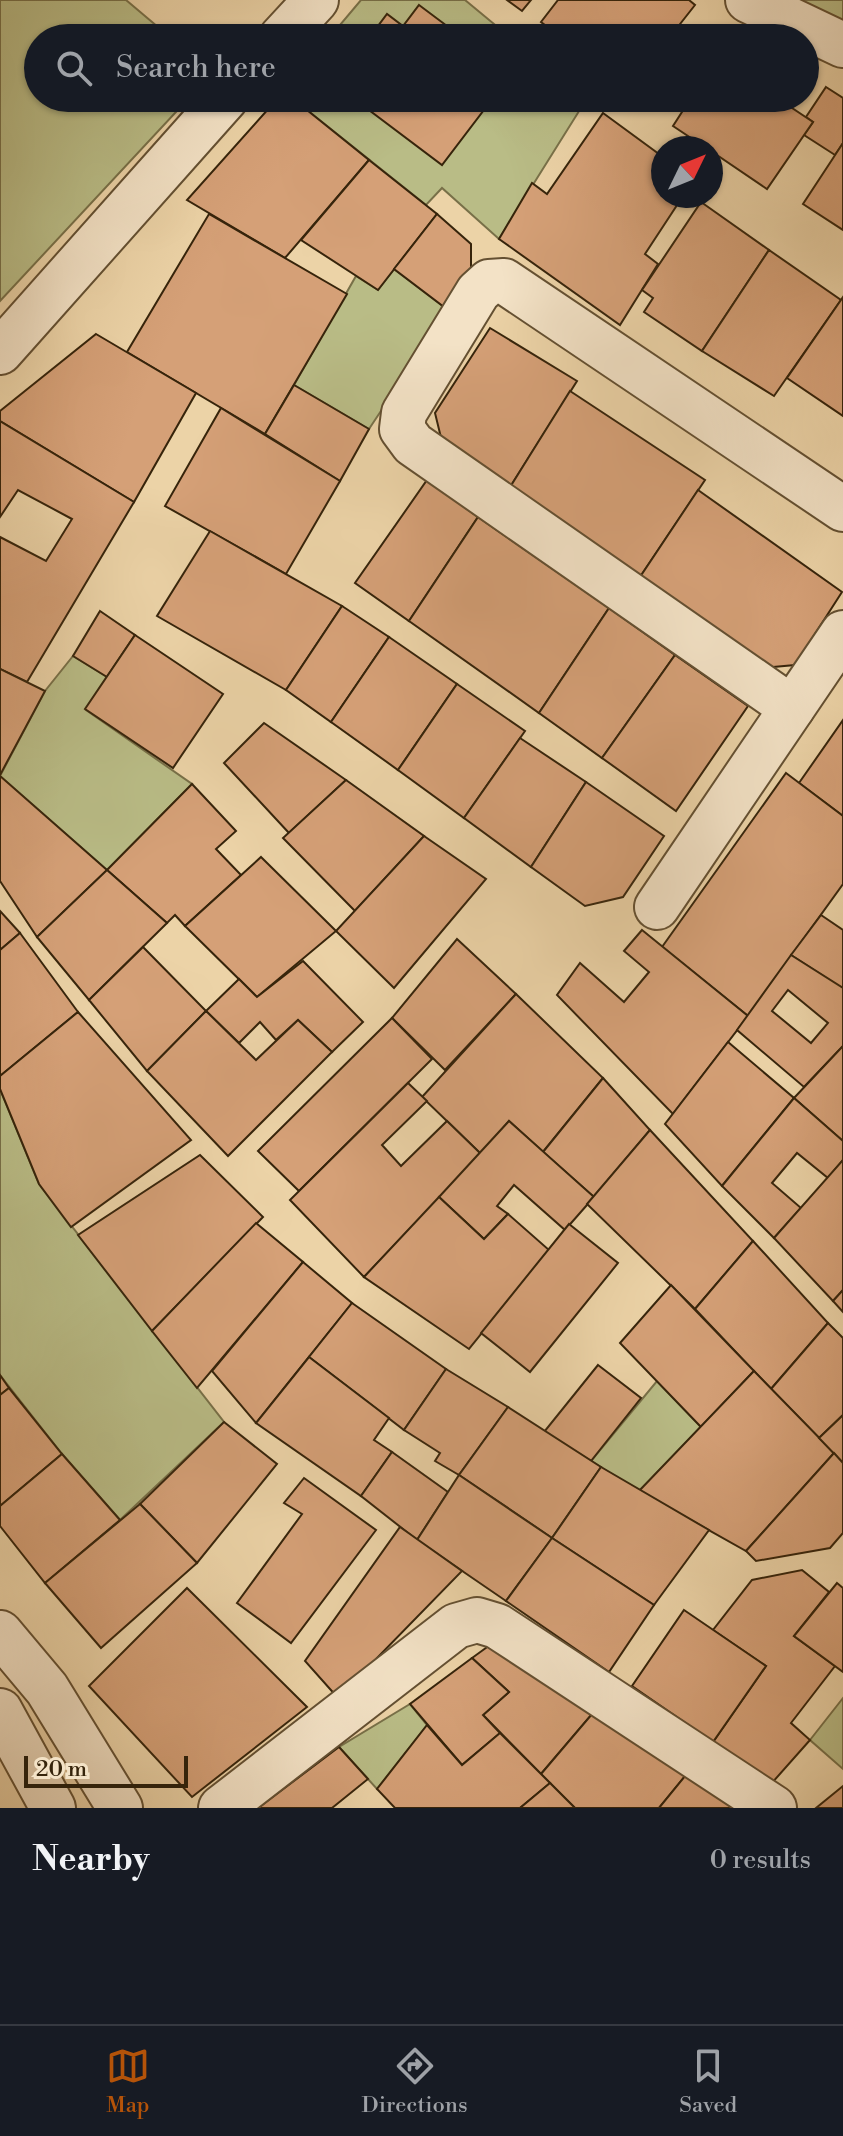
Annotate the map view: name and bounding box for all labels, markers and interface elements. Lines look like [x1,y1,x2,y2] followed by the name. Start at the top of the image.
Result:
[24,24,819,112] search box
[52,46,96,90] icon: search
[116,49,276,87] text: Search here
[651,136,723,208] north arrow
[24,1752,188,1788] scale bar
[36,1756,87,1783] text: 20 m
[32,1839,150,1881] text: Nearby
[710,1844,811,1876] text: 0 results
[106,2044,150,2119] tab: Map
[362,2044,468,2119] tab: Directions
[679,2044,737,2119] tab: Saved

